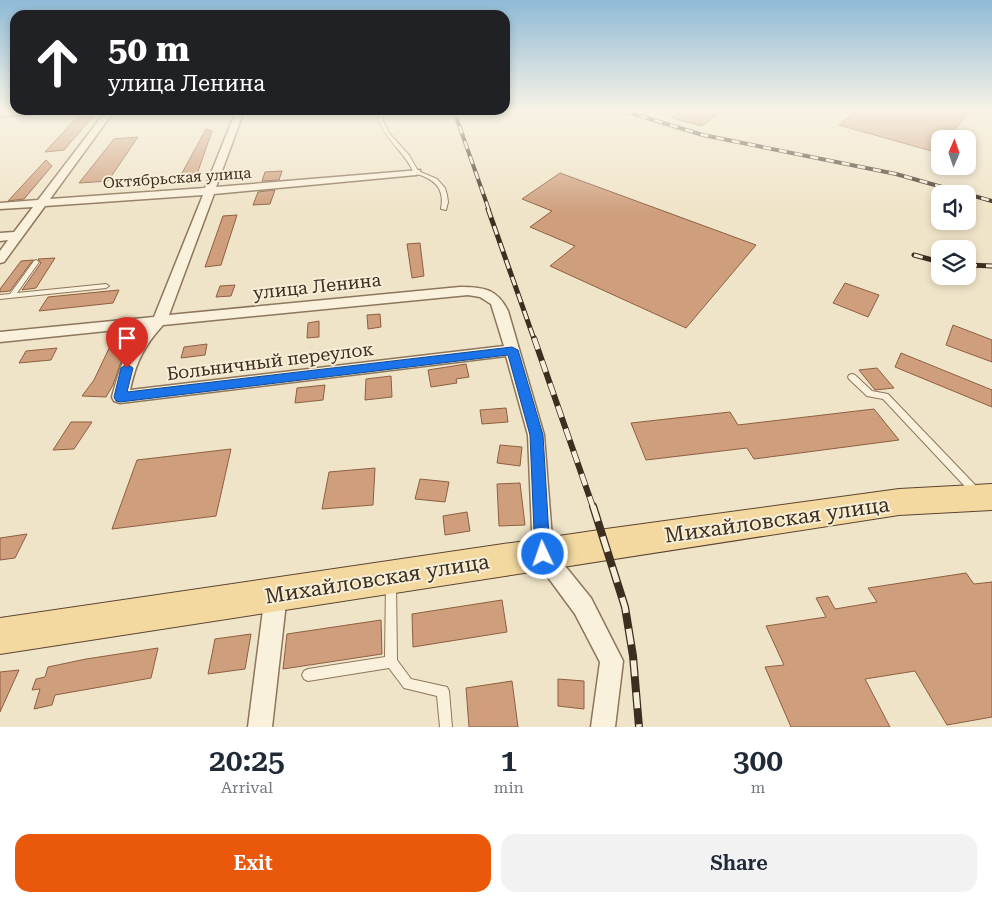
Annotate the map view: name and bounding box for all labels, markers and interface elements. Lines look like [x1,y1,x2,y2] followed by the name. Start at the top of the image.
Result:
[108,29,190,70] text: 50 m
[25,30,90,95] icon: ahead
[108,71,265,96] text: улица Ленина
[931,130,976,175] north arrow
[931,130,976,285] map controls
[102,164,252,192] street label: Октябрьская улица
[931,185,976,230] button: sound
[931,240,976,285] button: layers
[252,269,382,303] street label: улица Ленина
[106,317,148,368] pin
[113,324,141,352] icon: arrive
[165,338,375,384] street label: Больничный переулок
[663,492,892,548] street label: Михайловская улица
[516,527,568,579] position arrow
[263,549,492,609] street label: Михайловская улица
[209,743,285,778] text: 20:25
[500,743,517,778] text: 1
[733,743,783,778] text: 300
[221,778,273,797] text: Arrival
[494,778,524,797] text: min
[751,778,765,797] text: m
[15,834,491,892] button: Exit
[501,834,977,892] button: Share

